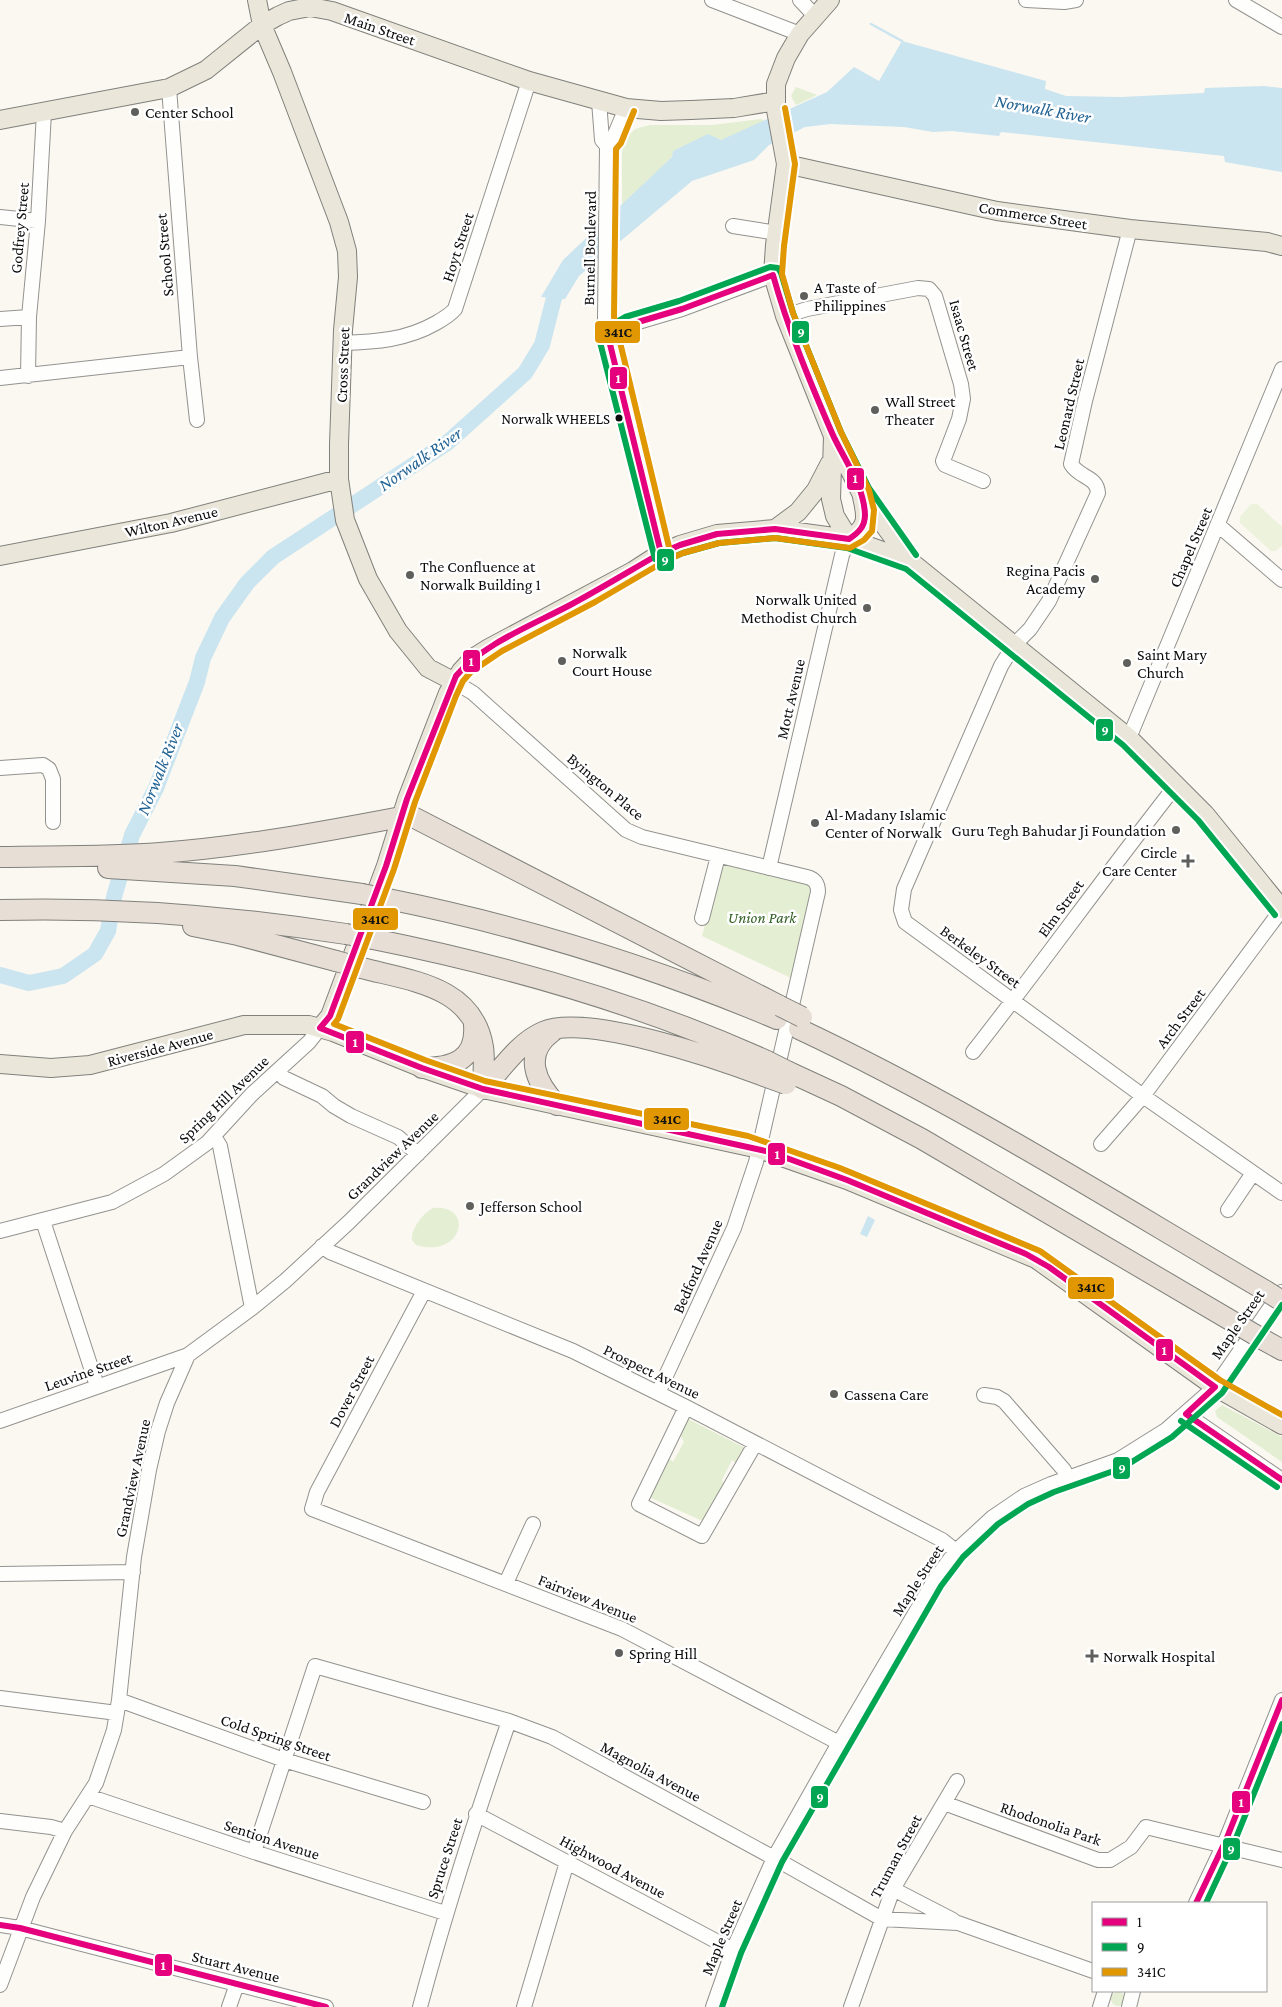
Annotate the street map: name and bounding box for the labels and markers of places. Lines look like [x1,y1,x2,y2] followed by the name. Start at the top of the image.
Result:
[145,104,234,121] place label: Center School
[129,106,141,118] marker: Center School
[814,279,886,315] place label: A Taste of Philippines
[798,290,810,302] marker: A Taste of Philippines
[885,393,956,428] place label: Wall Street Theater
[869,404,881,416] marker: Wall Street Theater
[501,411,610,427] place label: Norwalk WHEELS
[614,413,624,423] marker: Norwalk WHEELS
[420,558,541,594] place label: The Confluence at Norwalk Building 1
[1006,562,1086,598] place label: Regina Pacis Academy
[404,569,416,581] marker: The Confluence at Norwalk Building 1
[1089,573,1101,585] marker: Regina Pacis Academy
[741,591,858,626] place label: Norwalk United Methodist Church
[861,602,873,614] marker: Norwalk United Methodist Church
[572,644,652,679] place label: Norwalk Court House
[1137,646,1207,681] place label: Saint Mary Church
[556,655,568,667] marker: Norwalk Court House
[1121,657,1133,669] marker: Saint Mary Church
[825,806,946,841] place label: Al-Madany Islamic Center of Norwalk
[809,817,821,829] marker: Al-Madany Islamic Center of Norwalk
[952,822,1166,840] place label: Guru Tegh Bahudar Ji Foundation
[1170,824,1182,836] marker: Guru Tegh Bahudar Ji Foundation
[1102,844,1177,879] place label: Circle Care Center
[1181,854,1195,868] marker: Circle Care Center
[478,1198,582,1216] place label: Jefferson School
[464,1200,476,1212] marker: Jefferson School
[844,1386,929,1403] place label: Cassena Care
[828,1388,840,1400] marker: Cassena Care
[629,1645,697,1663] place label: Spring Hill
[613,1647,625,1659] marker: Spring Hill
[1103,1648,1215,1666] place label: Norwalk Hospital
[1085,1649,1099,1663] marker: Norwalk Hospital

